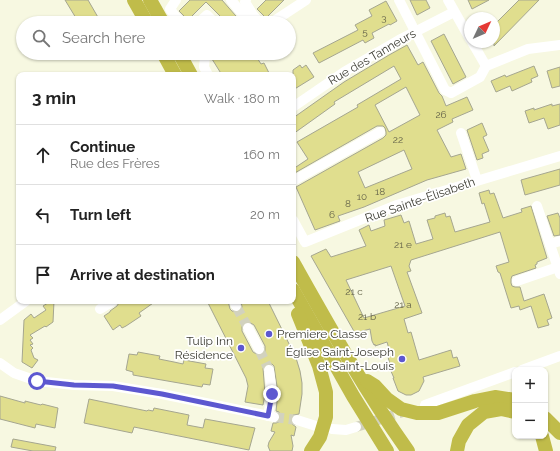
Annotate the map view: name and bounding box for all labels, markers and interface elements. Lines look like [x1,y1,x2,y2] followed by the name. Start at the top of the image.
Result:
[381,12,387,23] house number: 3
[464,12,500,48] north arrow
[16,16,296,60] search box
[326,26,418,88] street label: Rue des Tanneurs
[362,26,368,37] house number: 5
[30,27,52,49] icon: search
[62,29,145,47] text: Search here
[32,88,76,108] text: 3 min
[204,91,280,106] text: Walk · 180 m
[435,109,447,120] house number: 26
[393,134,403,145] house number: 22
[70,138,135,156] text: Continue
[32,144,54,166] icon: ahead
[243,147,280,162] text: 160 m
[70,156,160,171] text: Rue des Frères
[363,175,477,225] street label: Rue Sainte-Élisabeth
[375,186,385,197] house number: 18
[357,191,367,202] house number: 10
[345,198,351,209] house number: 8
[32,204,54,226] icon: left
[70,206,131,224] text: Turn left
[250,207,280,222] text: 20 m
[329,209,335,220] house number: 6
[394,239,412,250] house number: 21 e
[32,264,54,286] icon: arrive
[70,266,215,284] text: Arrive at destination
[345,286,363,297] house number: 21 c
[394,299,412,310] house number: 21 a
[358,311,376,322] house number: 21 b
[277,327,367,341] place label: Premiere Classe
[264,329,274,339] marker: Premiere Classe
[175,334,233,362] place label: Tulip Inn Résidence
[236,343,246,353] marker: Tulip Inn Résidence
[286,345,394,373] place label: Église Saint-Joseph et Saint-Louis
[397,354,407,364] marker: Église Saint-Joseph et Saint-Louis
[512,367,548,439] map controls
[512,367,548,403] button: +
[28,372,46,390] route start
[263,385,281,403] route end
[512,403,548,439] button: −

